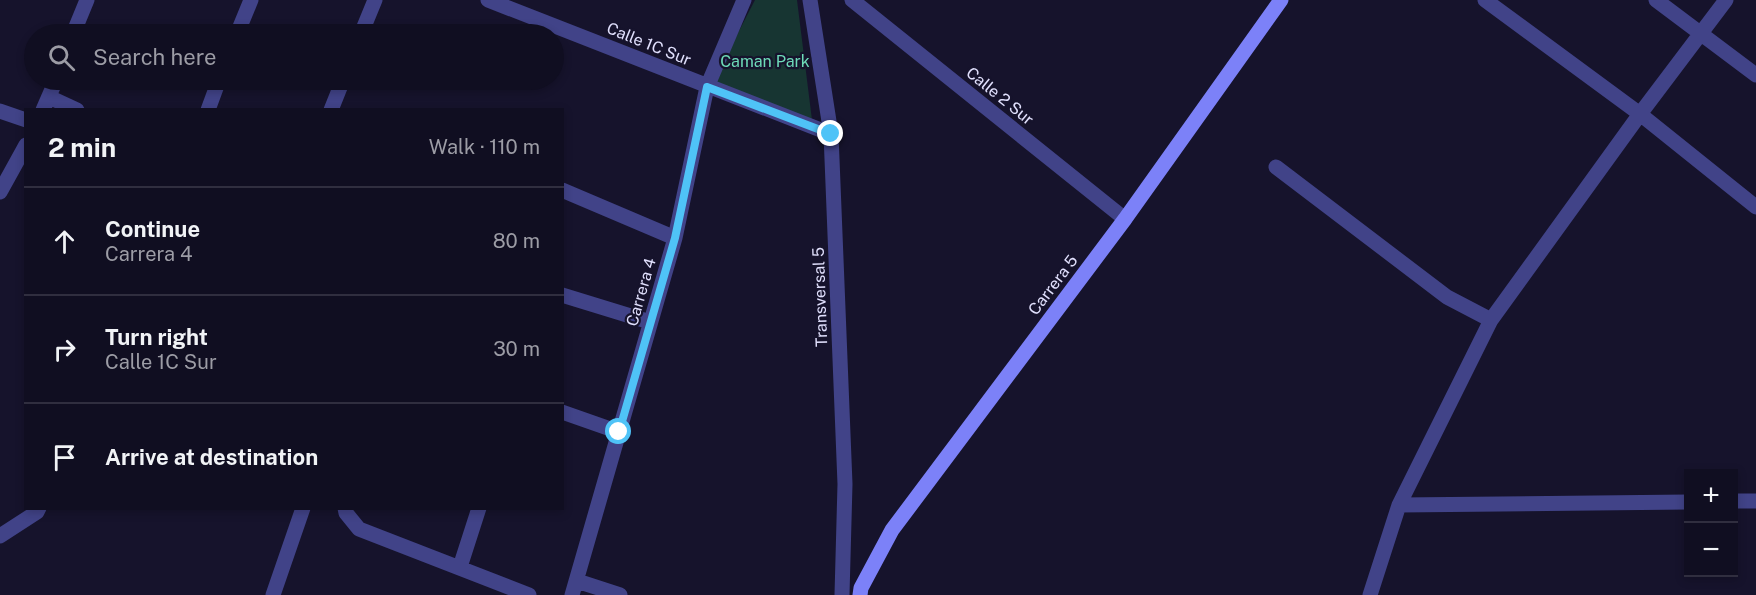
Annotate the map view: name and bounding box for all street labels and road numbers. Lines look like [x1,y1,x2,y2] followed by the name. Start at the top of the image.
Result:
[604,18,694,70] street label: Calle 1C Sur
[962,63,1038,129] street label: Calle 2 Sur
[809,247,831,347] street label: Transversal 5
[1024,251,1082,319] street label: Carrera 5
[622,256,660,328] street label: Carrera 4

